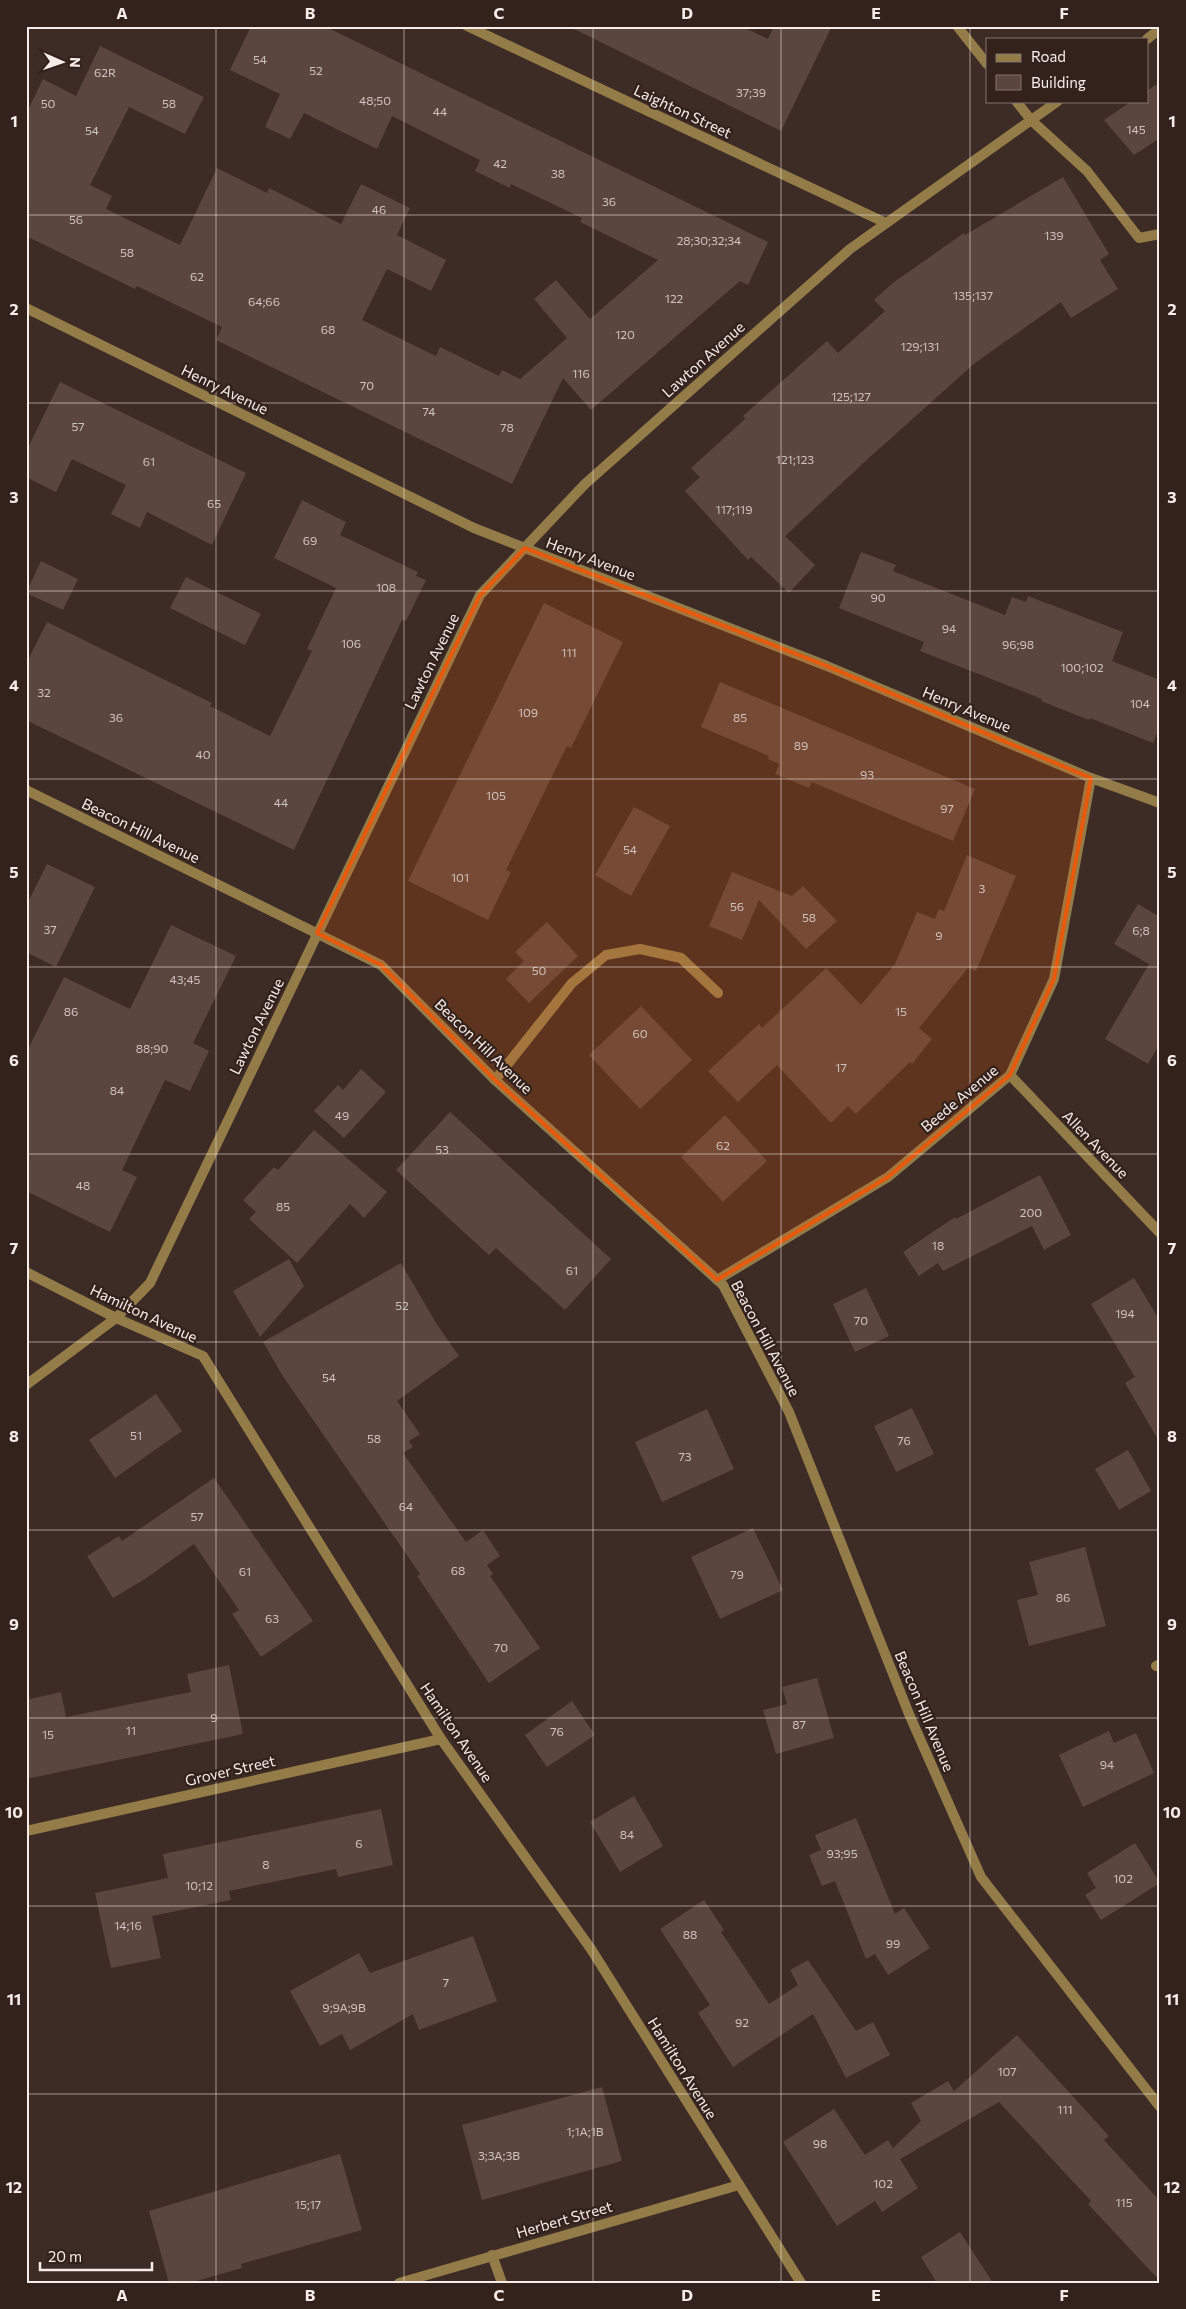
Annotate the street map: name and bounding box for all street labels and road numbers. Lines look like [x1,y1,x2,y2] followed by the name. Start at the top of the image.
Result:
[631,80,735,142] street label: Laighton Street
[658,317,748,401] street label: Lawton Avenue
[179,360,271,418] street label: Henry Avenue
[544,533,638,583] street label: Henry Avenue
[400,610,462,712] street label: Lawton Avenue
[920,682,1014,736] street label: Henry Avenue
[79,794,203,866] street label: Beacon Hill Avenue
[225,975,287,1077] street label: Lawton Avenue
[431,995,537,1097] street label: Beacon Hill Avenue
[917,1061,1001,1135] street label: Beede Avenue
[1059,1106,1133,1182] street label: Allen Avenue
[728,1277,804,1399] street label: Beacon Hill Avenue
[87,1280,201,1346] street label: Hamilton Avenue
[892,1648,958,1774] street label: Beacon Hill Avenue
[417,1679,497,1785] street label: Hamilton Avenue
[183,1751,277,1789] street label: Grover Street
[645,2014,721,2122] street label: Hamilton Avenue
[514,2197,614,2241] street label: Herbert Street

